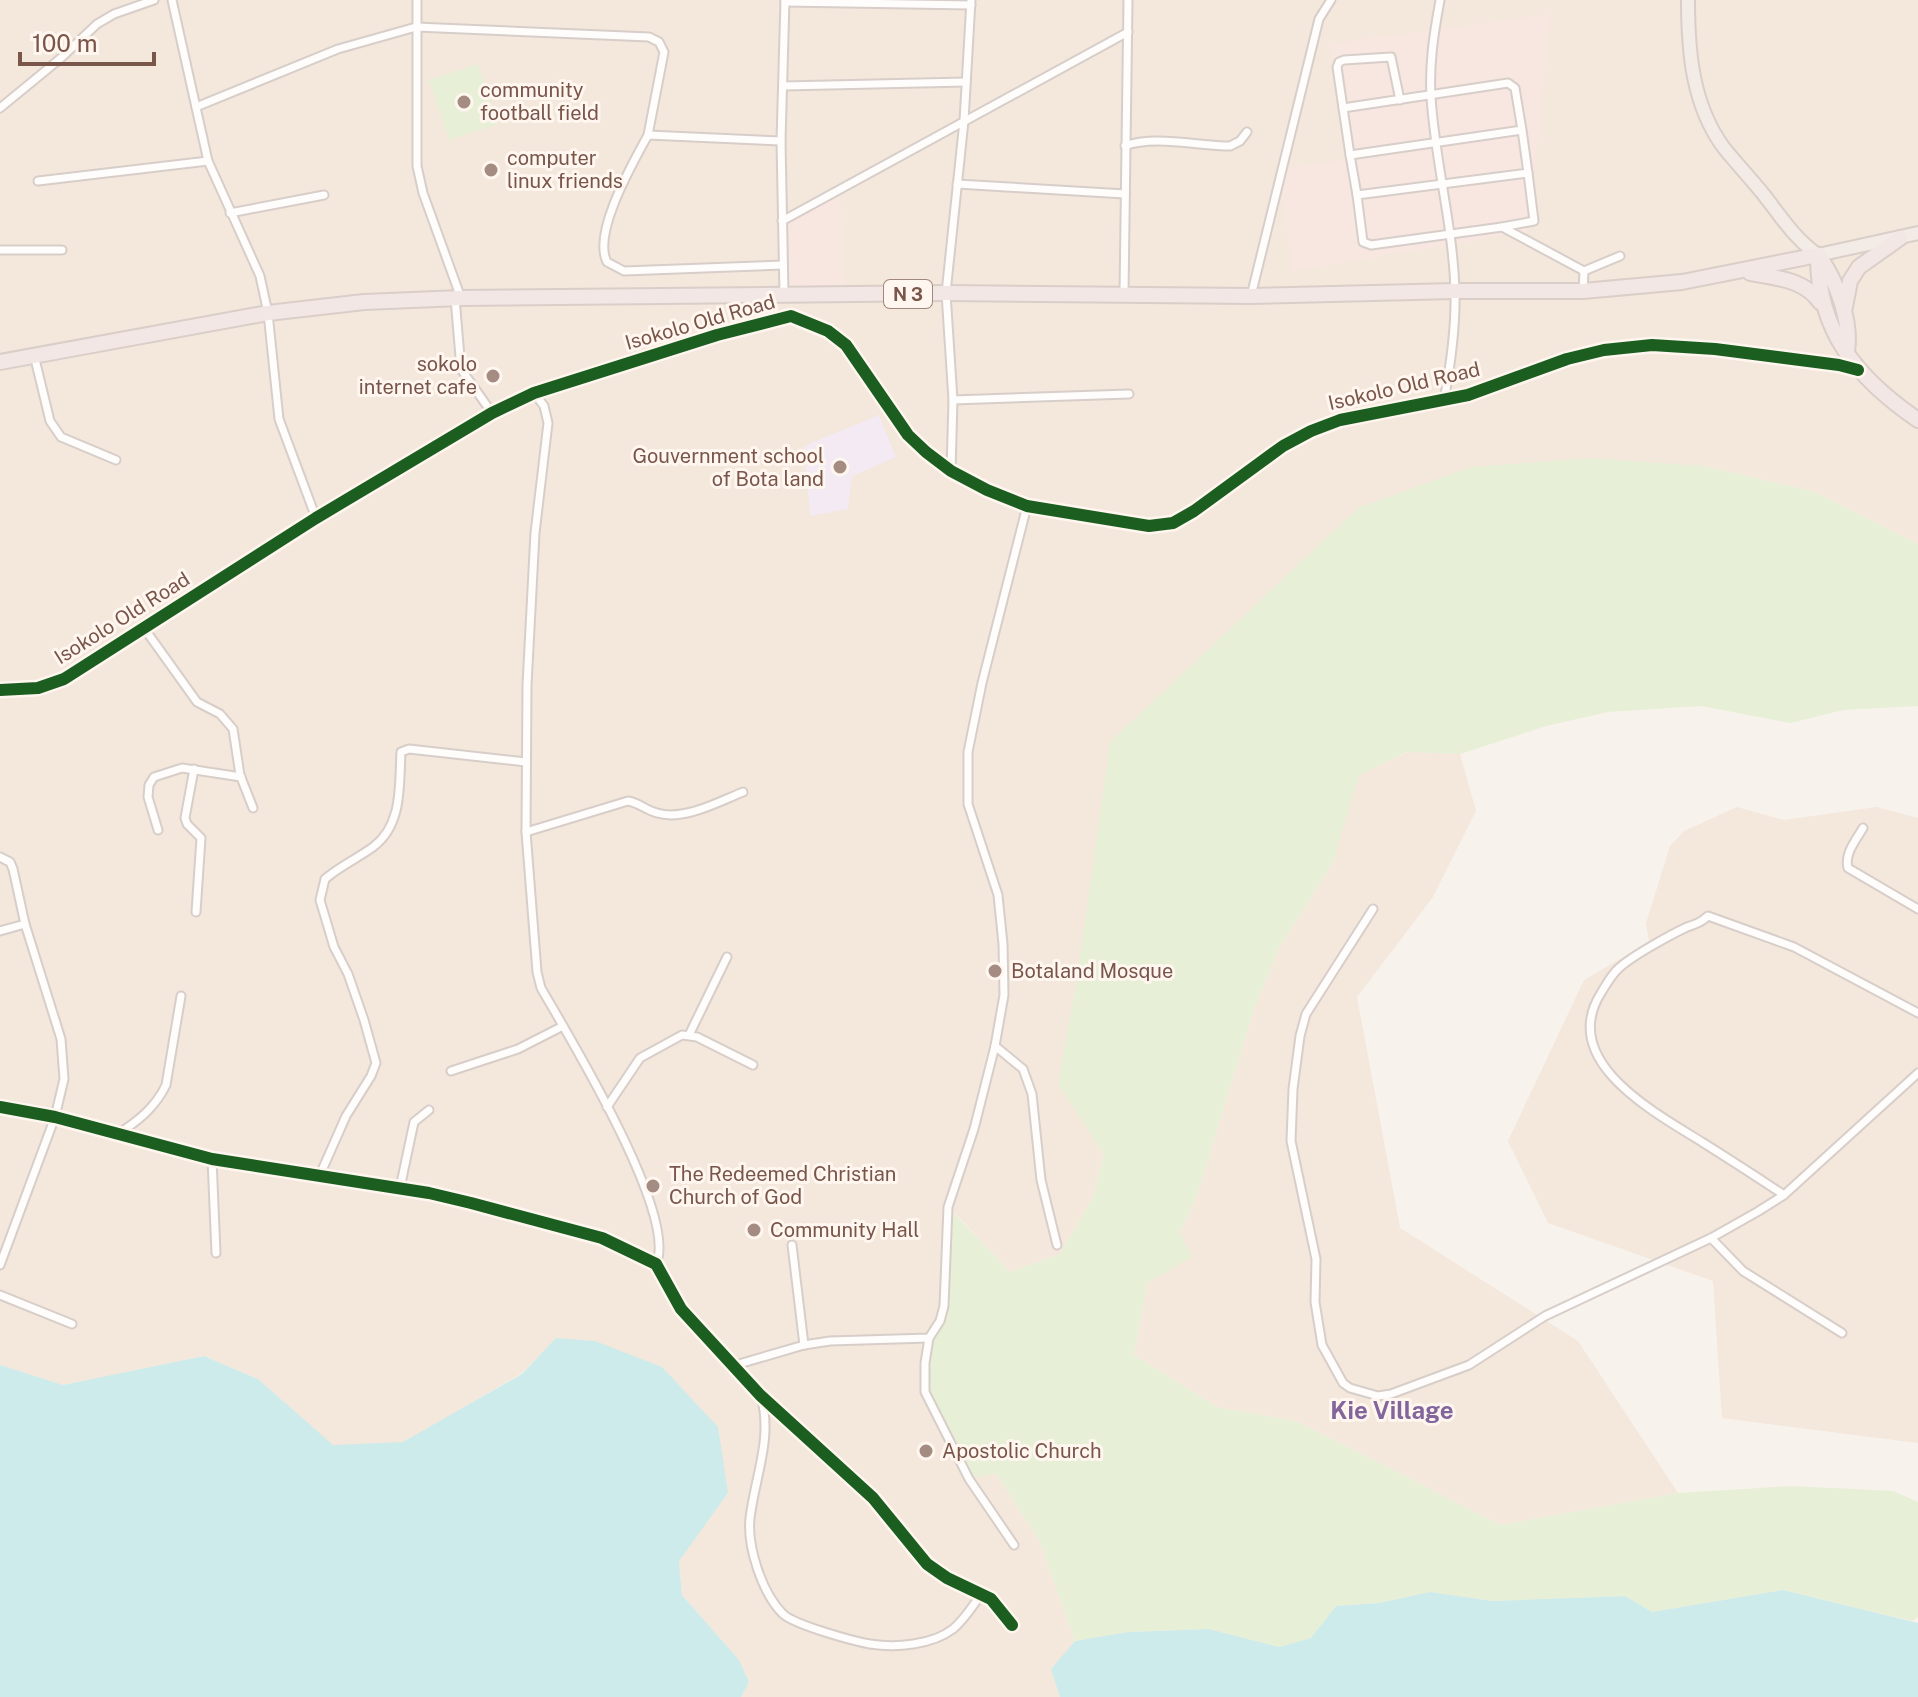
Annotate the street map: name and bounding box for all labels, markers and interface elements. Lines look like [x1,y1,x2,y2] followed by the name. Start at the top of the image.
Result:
[20,16,154,66] scale bar
[32,29,98,57] text: 100 m
[480,78,599,125] place label: community football field
[455,93,473,111] marker: community football field
[507,146,623,193] place label: computer linux friends
[482,161,500,179] marker: computer linux friends
[884,280,932,308] road number: N 3
[622,289,778,355] street label: Isokolo Old Road
[359,352,477,399] place label: sokolo internet cafe
[1326,357,1482,415] street label: Isokolo Old Road
[484,367,502,385] marker: sokolo internet cafe
[632,444,824,491] place label: Gouvernment school of Bota land
[831,458,849,476] marker: Gouvernment school of Bota land
[50,567,194,669] street label: Isokolo Old Road
[1011,959,1173,983] place label: Botaland Mosque
[986,962,1004,980] marker: Botaland Mosque
[669,1162,896,1209] place label: The Redeemed Christian Church of God
[644,1177,662,1195] marker: The Redeemed Christian Church of God
[770,1218,919,1242] place label: Community Hall
[745,1221,763,1239] marker: Community Hall
[1330,1396,1454,1424] district label: Kie Village
[942,1439,1102,1463] place label: Apostolic Church
[917,1442,935,1460] marker: Apostolic Church

